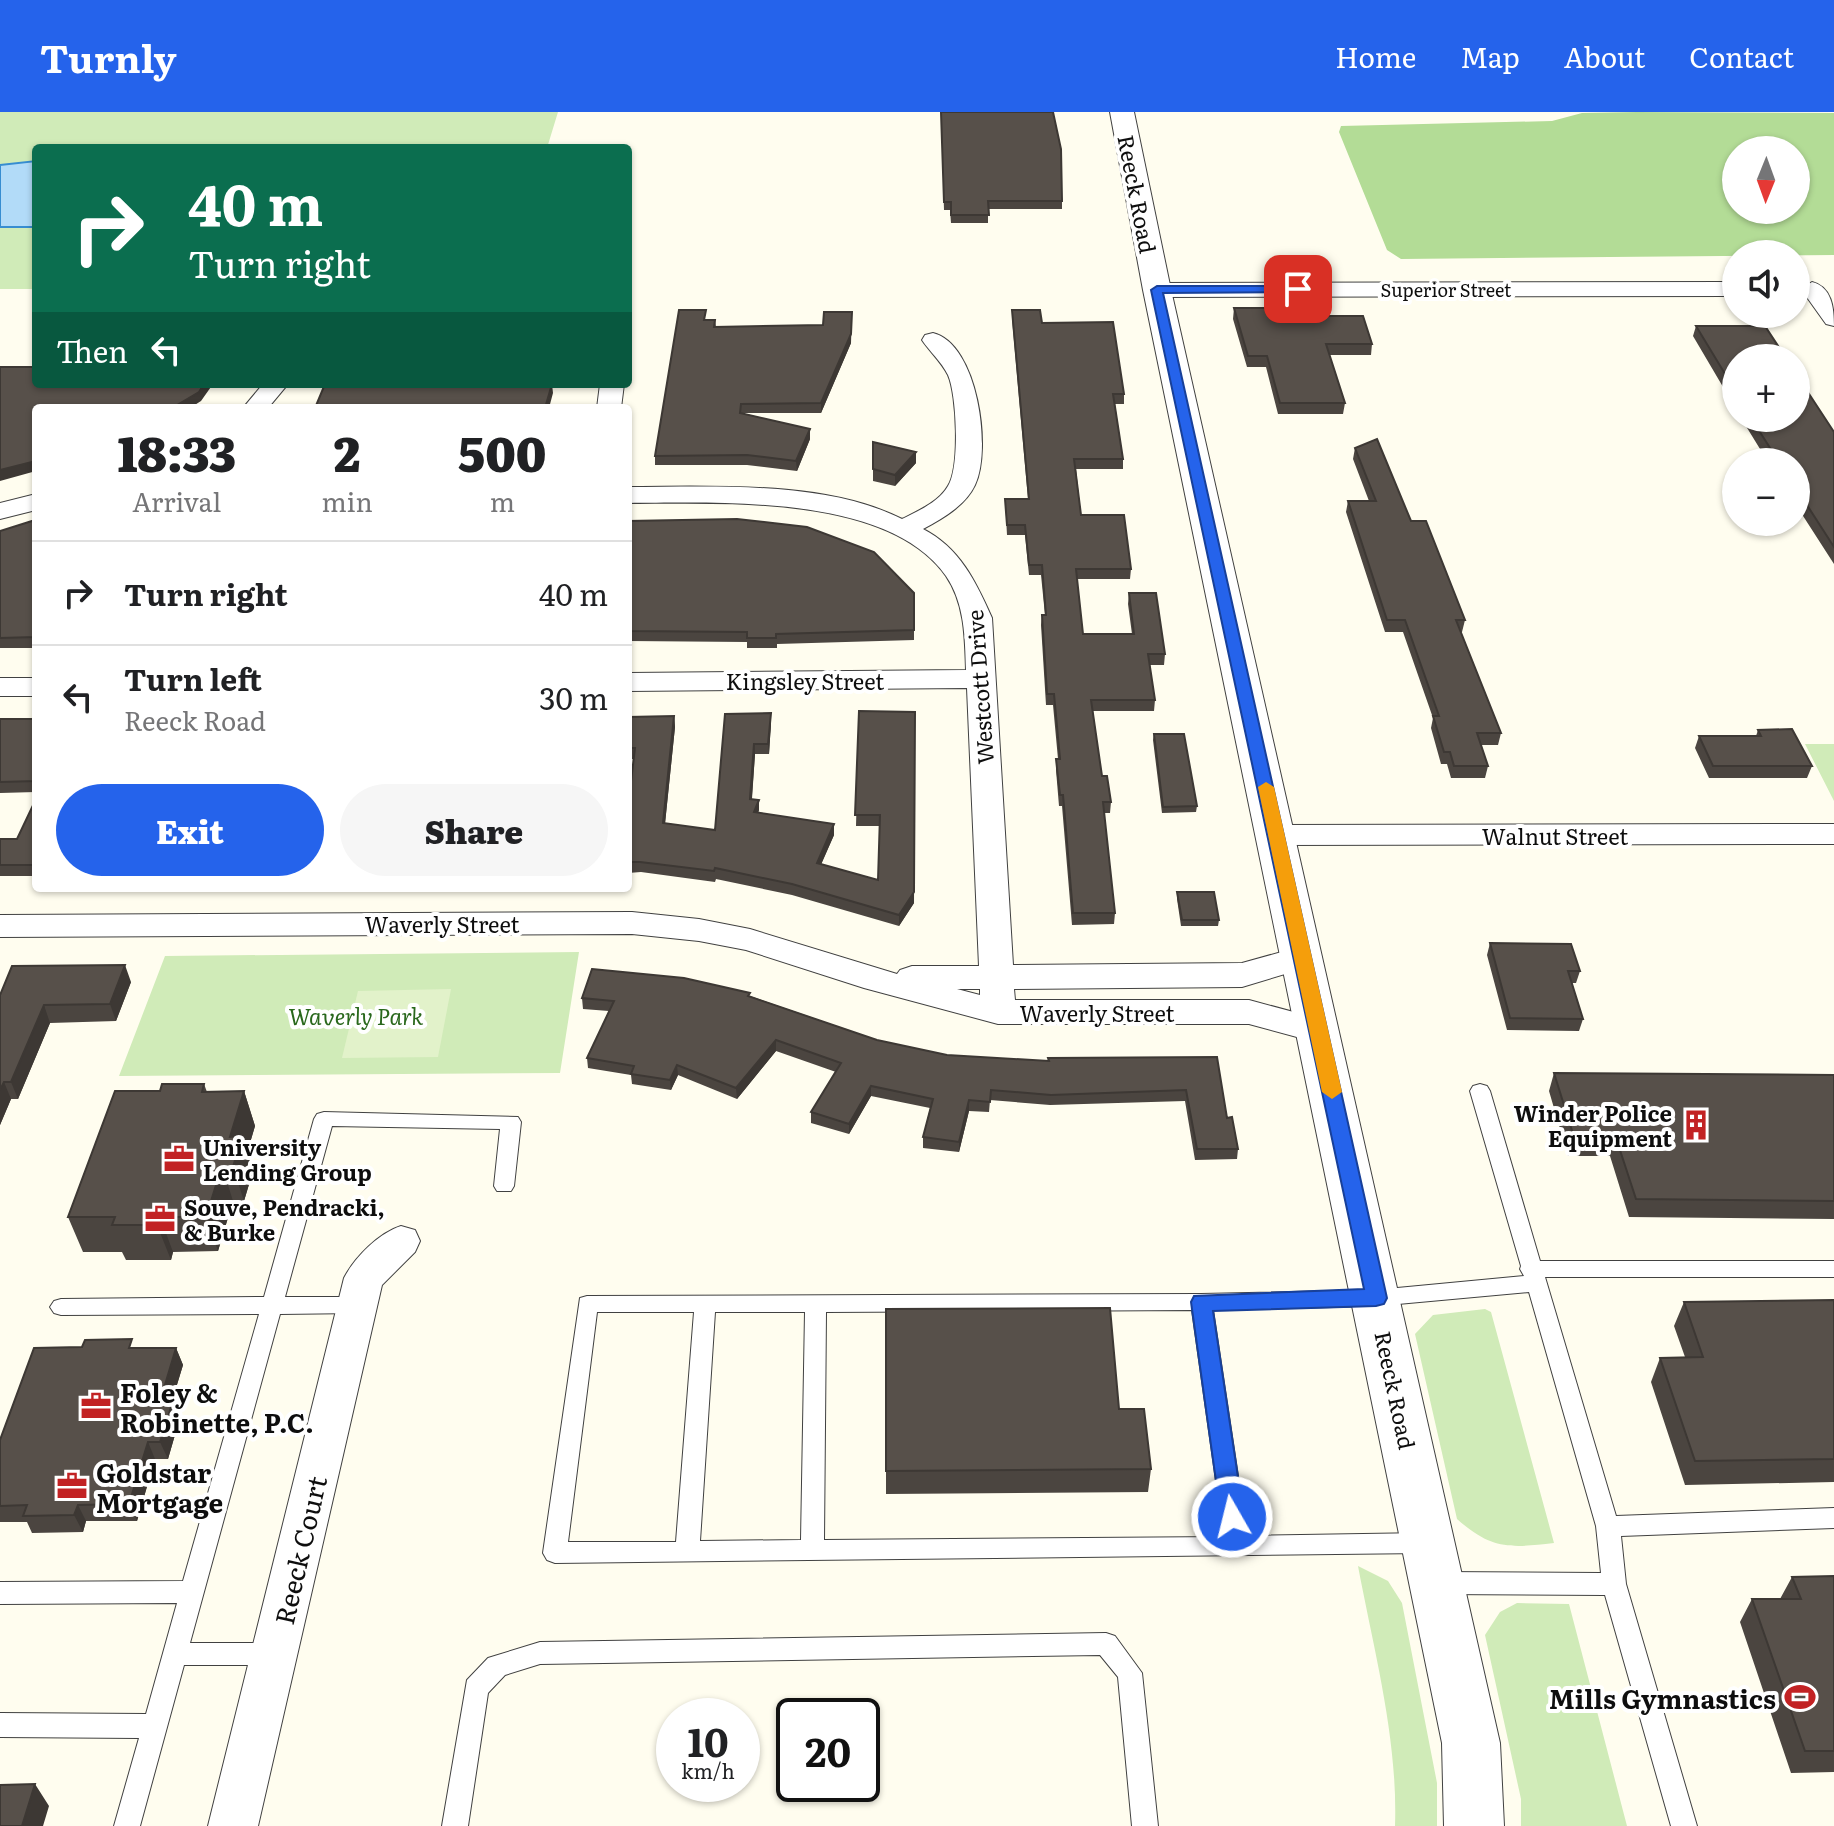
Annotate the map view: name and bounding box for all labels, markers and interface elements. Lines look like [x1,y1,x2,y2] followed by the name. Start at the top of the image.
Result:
[40,28,177,85] text: Turnly
[1335,35,1416,77] text: Home
[1460,35,1520,77] text: Map
[1564,35,1645,77] text: About
[1689,35,1794,77] text: Contact
[1110,132,1166,256] street label: Reeck Road
[1722,136,1810,224] north arrow
[1722,136,1810,536] map controls
[188,160,323,243] text: 40 m
[56,176,160,280] icon: right
[188,236,371,289] text: Turn right
[1722,240,1810,328] button: sound
[1264,255,1332,323] pin
[1276,267,1320,311] icon: arrive
[1381,276,1512,303] street label: Superior Street
[56,328,128,372] text: Then
[144,328,188,372] icon: left
[1722,344,1810,432] button: +
[117,416,236,487] text: 18:33
[334,416,360,487] text: 2
[458,416,546,487] text: 500
[1722,448,1810,536] button: −
[132,481,221,520] text: Arrival
[322,481,373,520] text: min
[490,481,515,520] text: m
[56,571,100,615] icon: right
[124,571,288,615] text: Turn right
[539,571,608,615] text: 40 m
[957,609,1001,765] street label: Westcott Drive
[124,656,262,700] text: Turn left
[726,664,884,697] street label: Kingsley Street
[56,675,100,719] icon: left
[539,675,608,719] text: 30 m
[124,700,266,739] text: Reeck Road
[56,784,324,876] button: Exit
[340,784,608,876] button: Share
[1482,819,1628,852] street label: Walnut Street
[365,907,520,940] street label: Waverly Street
[1020,996,1175,1029] street label: Waverly Street
[289,999,423,1032] park label: Waverly Park
[1514,1096,1672,1154] place label: Winder Police Equipment
[1679,1108,1713,1142] building icon: Winder Police Equipment
[203,1130,372,1188] place label: University Lending Group
[162,1142,196,1176] office icon: University Lending Group
[184,1190,385,1248] place label: Souve, Pendracki, & Burke
[143,1202,177,1236] office icon: Souve, Pendracki, & Burke
[1367,1328,1425,1452] street label: Reeck Road
[120,1372,314,1441] place label: Foley & Robinette, P.C.
[79,1389,113,1423] office icon: Foley & Robinette, P.C.
[96,1452,223,1521] place label: Goldstar Mortgage
[55,1469,89,1503] office icon: Goldstar Mortgage
[263,1471,335,1628] street label: Reeck Court
[1190,1475,1274,1559] position arrow
[1549,1678,1776,1717] place label: Mills Gymnastics
[1783,1680,1817,1714] sports icon: Mills Gymnastics
[776,1698,880,1802] speed limit sign: 20
[687,1710,729,1769] text: 10
[681,1755,735,1785] text: km/h

